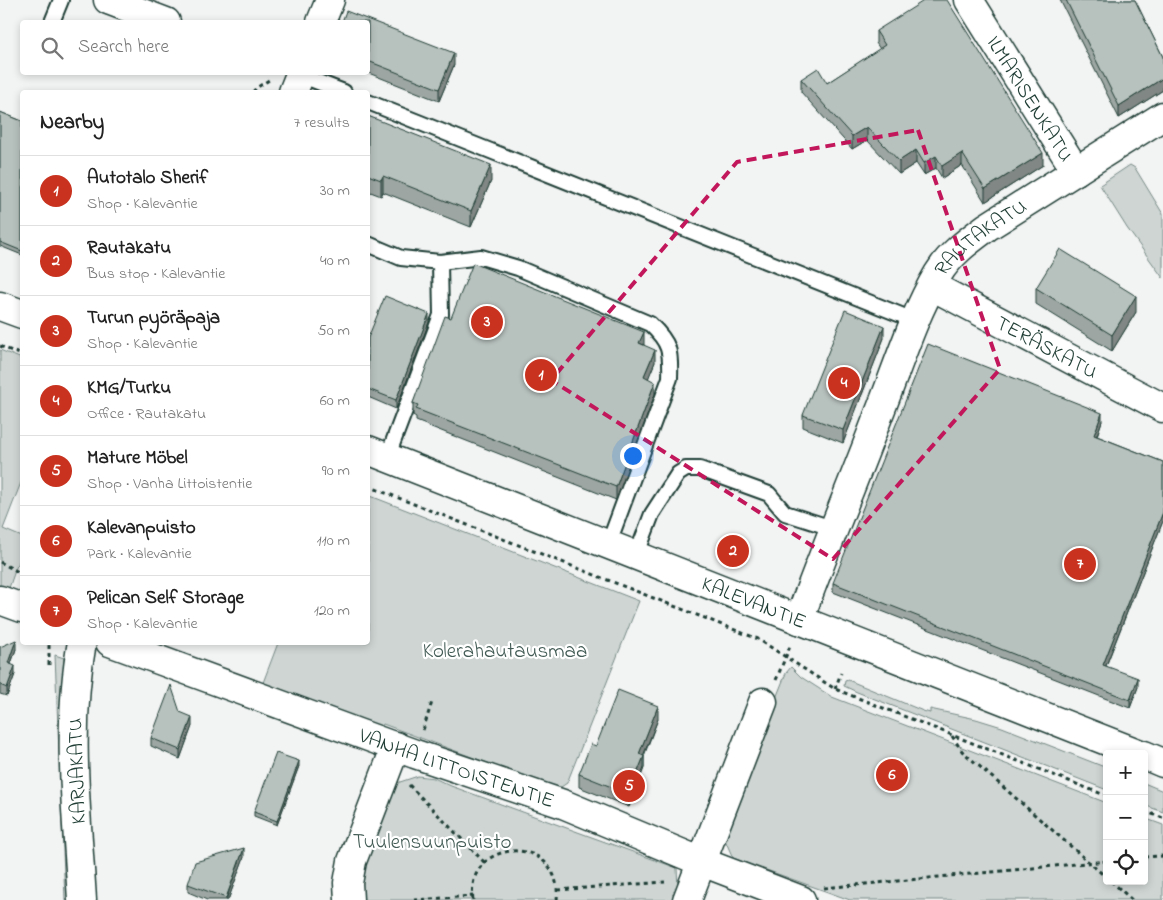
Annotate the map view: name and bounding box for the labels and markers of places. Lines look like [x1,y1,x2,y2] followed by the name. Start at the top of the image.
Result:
[471,303,503,341] pin: 3
[525,356,557,394] pin: 1
[828,364,860,402] pin: 4
[717,532,749,570] pin: 2
[1064,545,1096,583] pin: 7
[876,756,908,794] pin: 6
[613,767,645,805] pin: 5

